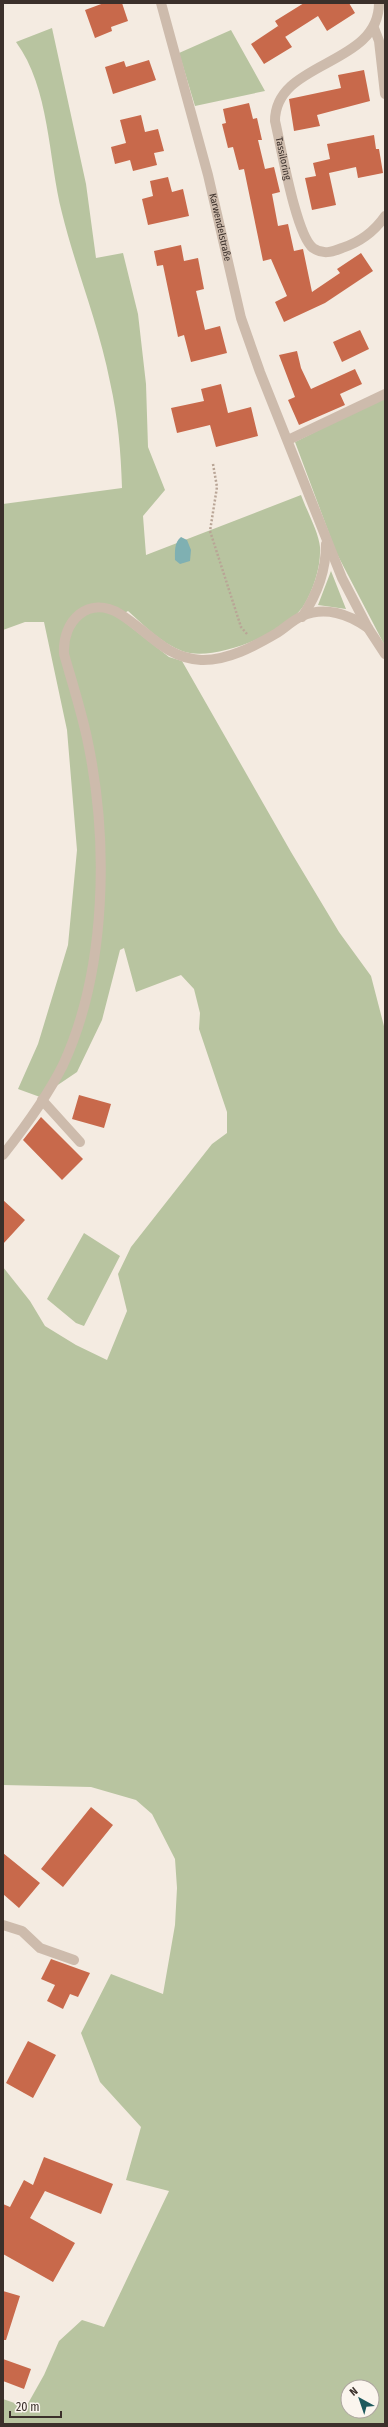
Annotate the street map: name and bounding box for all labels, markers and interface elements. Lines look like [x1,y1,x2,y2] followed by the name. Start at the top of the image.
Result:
[273,136,294,182] street label: Tassiloring
[206,192,234,263] street label: Karwendelstraße
[340,2379,380,2419] north arrow
[347,2385,361,2399] text: N
[10,2393,61,2419] scale bar
[16,2400,40,2414] text: 20 m

